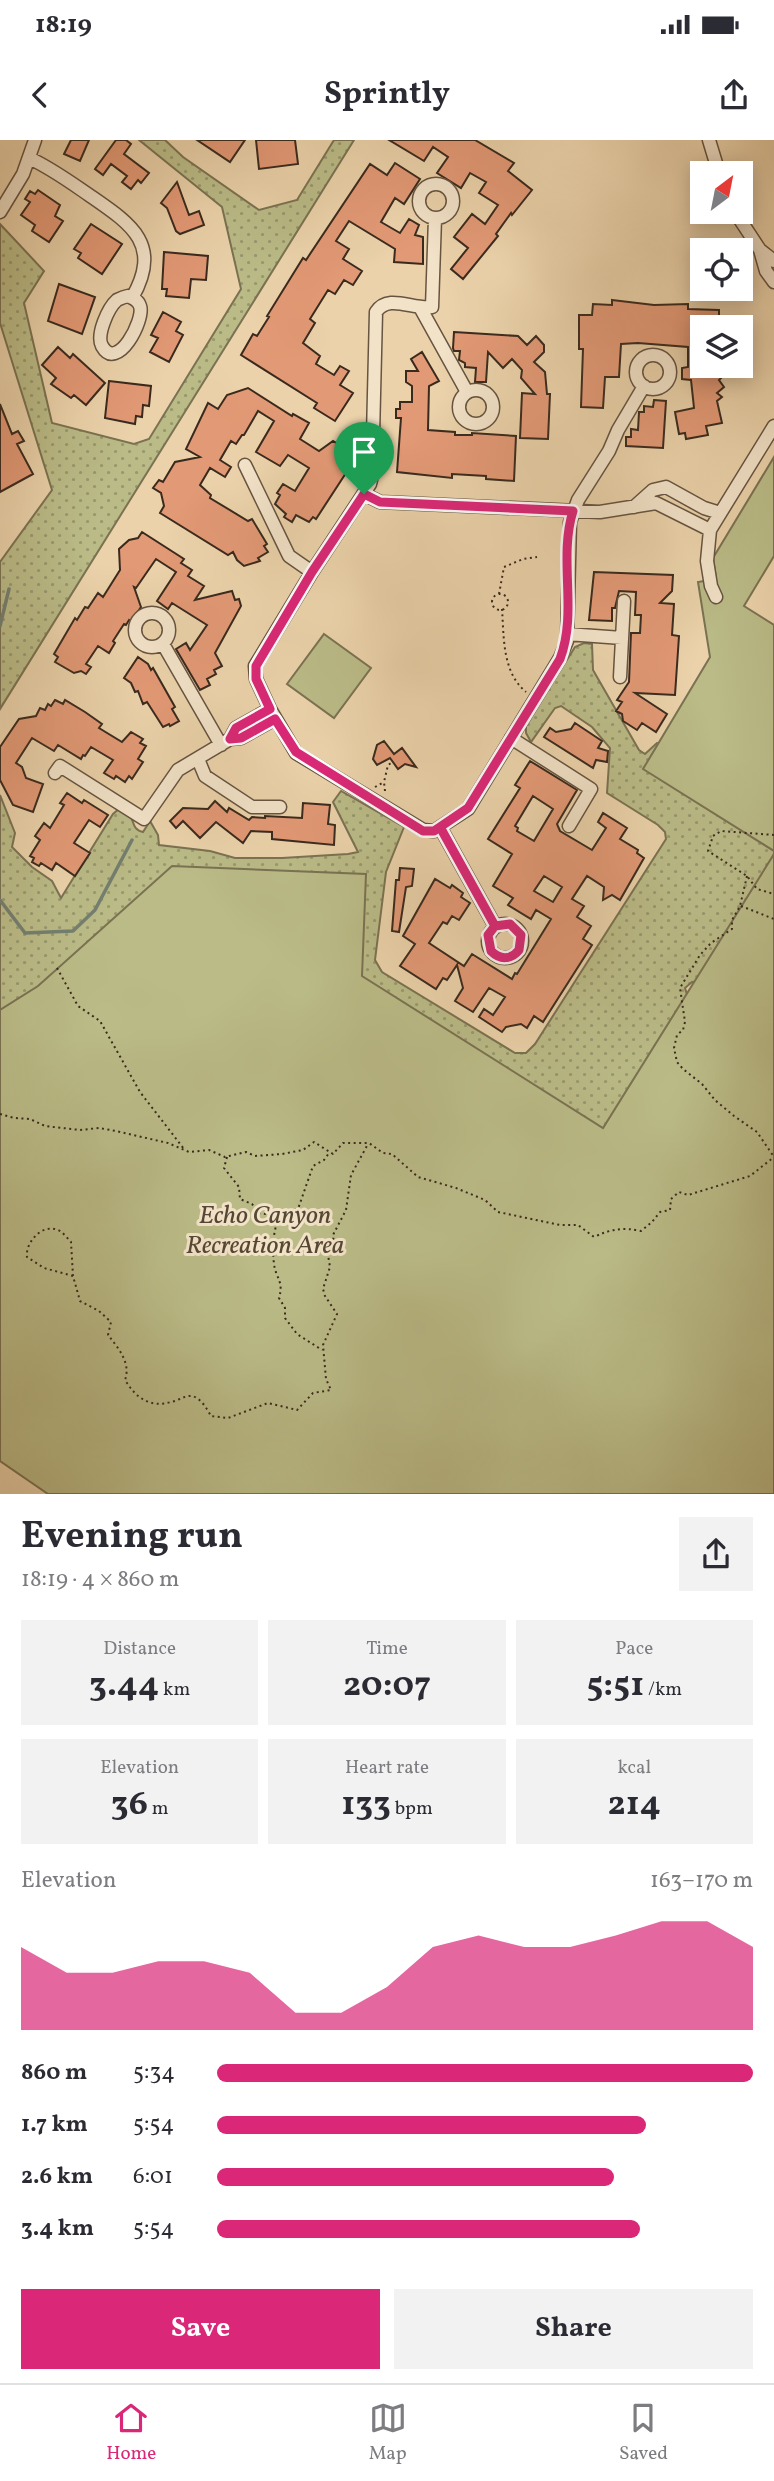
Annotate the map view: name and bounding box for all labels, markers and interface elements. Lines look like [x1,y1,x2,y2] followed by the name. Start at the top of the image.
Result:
[35,7,92,43] text: 18:19
[324,73,450,117] text: Sprintly
[21,76,59,114] icon: back
[715,76,753,114] icon: share
[690,161,752,224] north arrow
[690,161,753,378] map controls
[690,238,753,301] button: locate
[690,315,753,378] button: layers
[334,422,394,494] pin
[345,433,383,471] icon: arrive
[186,1198,344,1264] park label: Echo Canyon Recreation Area
[21,1511,243,1564] text: Evening run
[679,1517,753,1591] button: share
[21,1564,179,1596] text: 18:19 · 4 × 860 m
[103,1636,176,1662] text: Distance
[366,1636,408,1662] text: Time
[615,1636,653,1662] text: Pace
[89,1662,159,1710] text: 3.44
[343,1662,431,1710] text: 20:07
[587,1662,644,1710] text: 5:51
[159,1677,190,1703] text: km
[644,1677,682,1703] text: /km
[100,1755,179,1781] text: Elevation
[345,1755,429,1781] text: Heart rate
[617,1755,651,1781] text: kcal
[111,1781,148,1829] text: 36
[341,1781,391,1829] text: 133
[608,1781,661,1829] text: 214
[148,1796,169,1822] text: m
[391,1796,433,1822] text: bpm
[21,1865,117,1897] text: Elevation
[650,1865,753,1897] text: 163–170 m
[21,2057,87,2089] text: 860 m
[133,2057,175,2089] text: 5:34
[21,2109,88,2141] text: 1.7 km
[133,2109,174,2141] text: 5:54
[21,2161,93,2193] text: 2.6 km
[133,2161,173,2193] text: 6:01
[21,2213,94,2245] text: 3.4 km
[133,2213,174,2245] text: 5:54
[21,2289,380,2369] button: Save
[394,2289,753,2369] button: Share
[106,2399,156,2467] tab: Home
[369,2399,407,2467] tab: Map
[619,2399,668,2467] tab: Saved

